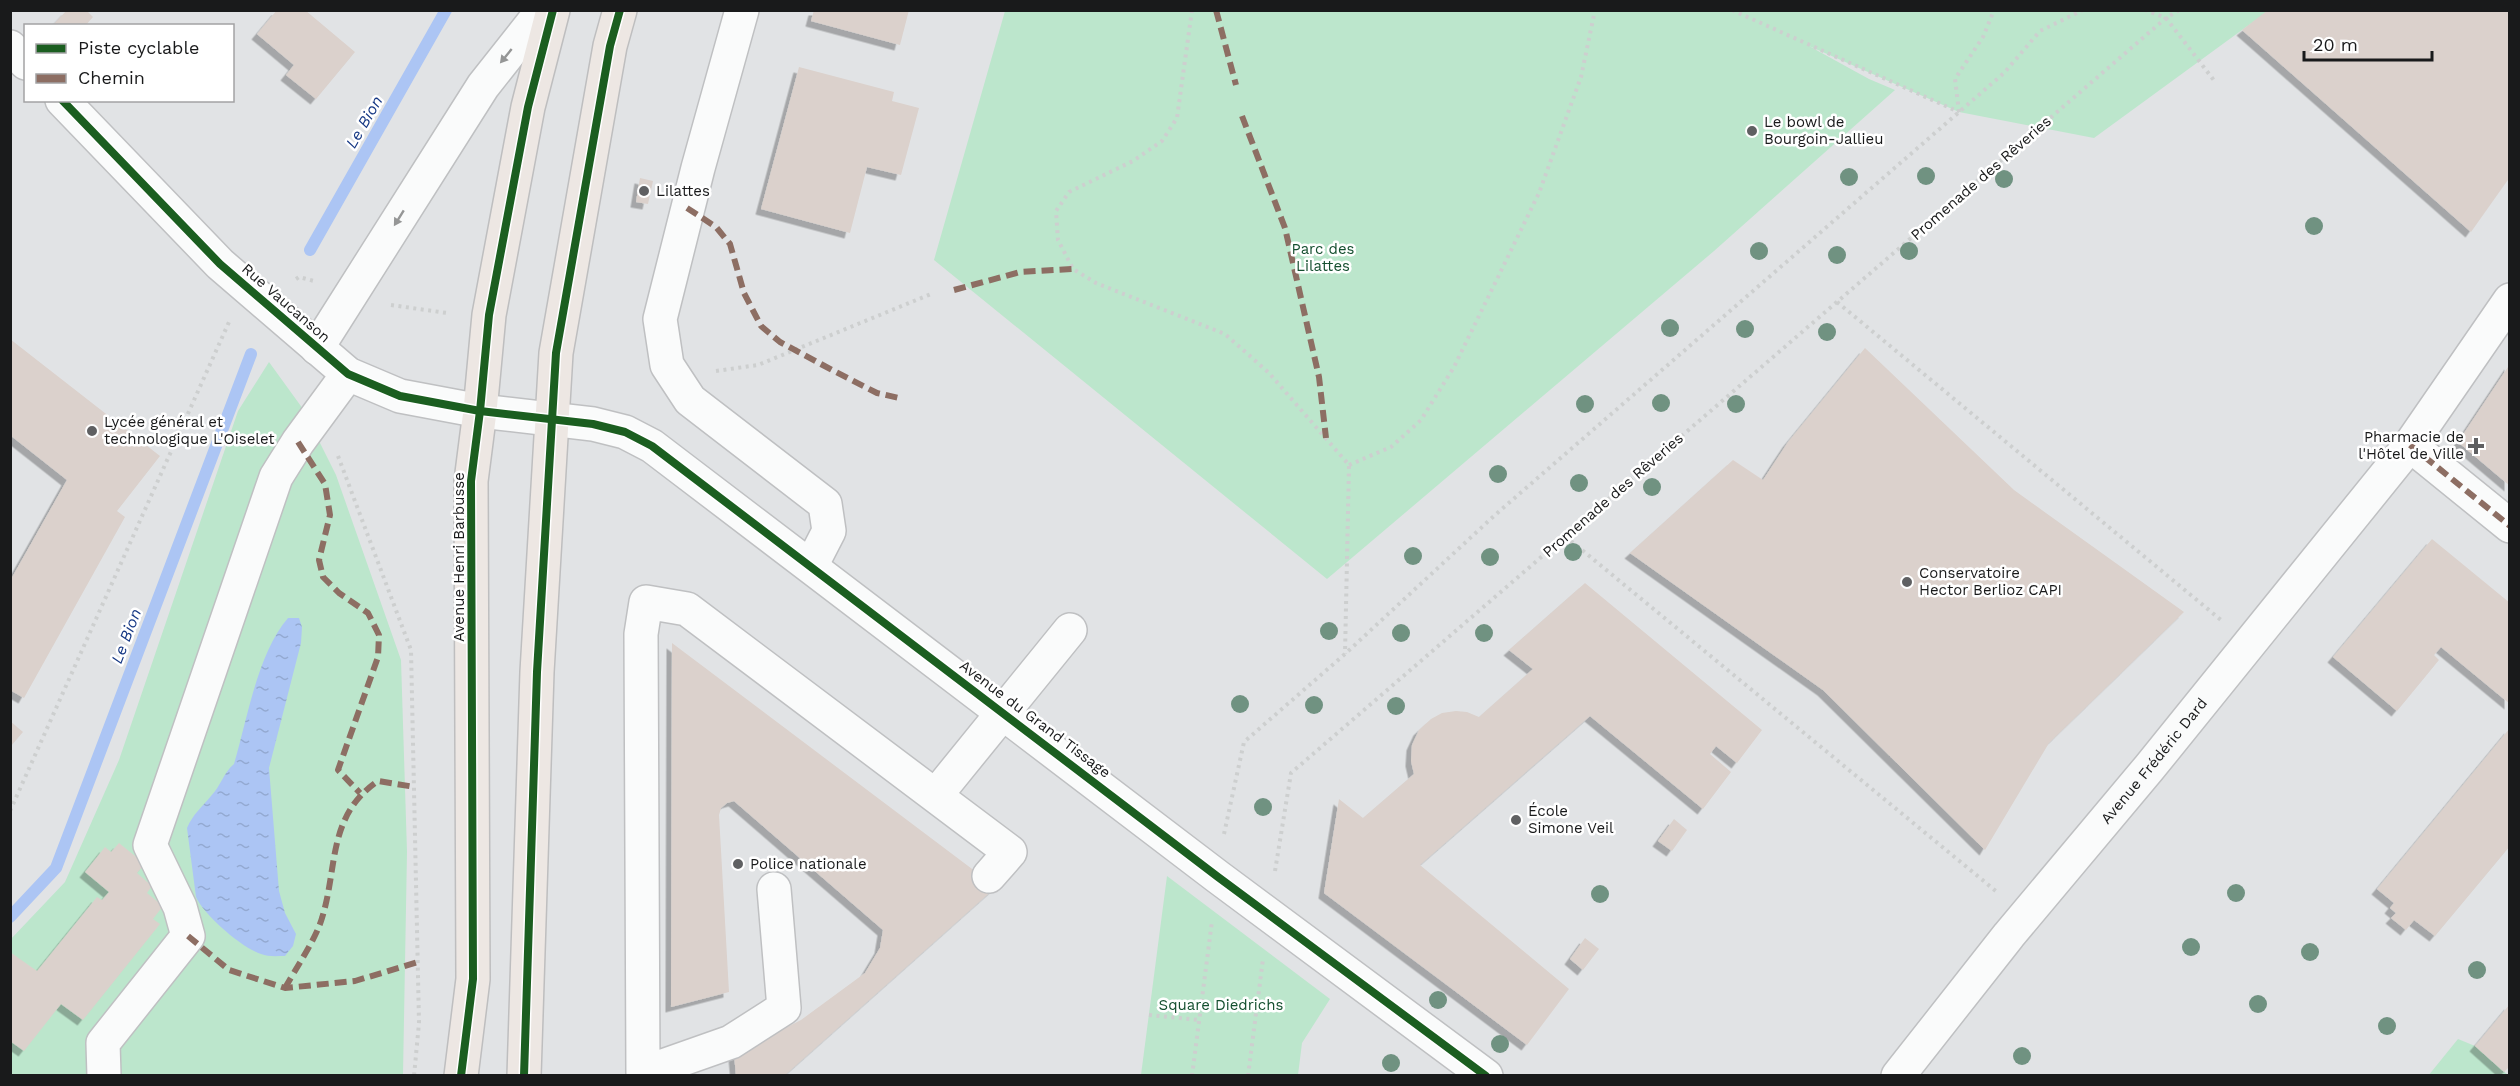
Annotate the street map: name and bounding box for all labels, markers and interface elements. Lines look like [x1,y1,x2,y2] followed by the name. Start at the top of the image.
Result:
[24,24,234,102] legend
[2304,24,2432,62] scale bar
[2313,34,2358,55] text: 20 m
[78,37,199,58] text: Piste cyclable
[500,48,513,64] one-way arrow
[78,67,145,88] text: Chemin
[341,93,387,151] water label: Le Bion
[1907,112,2055,244] street label: Promenade des Rêveries
[1764,113,1884,148] place label: Le bowl de Bourgoin-Jallieu
[1745,124,1759,138] marker: Le bowl de Bourgoin-Jallieu
[656,182,710,200] place label: Lilattes
[637,184,651,198] marker: Lilattes
[393,210,405,226] one-way arrow
[1291,240,1355,275] park label: Parc des Lilattes
[238,260,334,346] street label: Rue Vaucanson
[104,413,275,448] place label: Lycée général et technologique L'Oiselet
[85,424,99,438] marker: Lycée général et technologique L'Oiselet
[2358,428,2464,463] place label: Pharmacie de l'Hôtel de Ville
[1539,429,1687,561] street label: Promenade des Rêveries
[2469,439,2483,453] marker: Pharmacie de l'Hôtel de Ville
[450,472,468,642] street label: Avenue Henri Barbusse
[1919,564,2062,599] place label: Conservatoire Hector Berlioz CAPI
[1900,575,1914,589] marker: Conservatoire Hector Berlioz CAPI
[107,606,145,666] water label: Le Bion
[956,656,1114,782] street label: Avenue du Grand Tissage
[2097,694,2211,828] street label: Avenue Frédéric Dard
[1528,802,1614,837] place label: École Simone Veil
[1509,813,1523,827] marker: École Simone Veil
[750,855,867,873] place label: Police nationale
[731,857,745,871] marker: Police nationale
[1159,996,1284,1014] park label: Square Diedrichs

